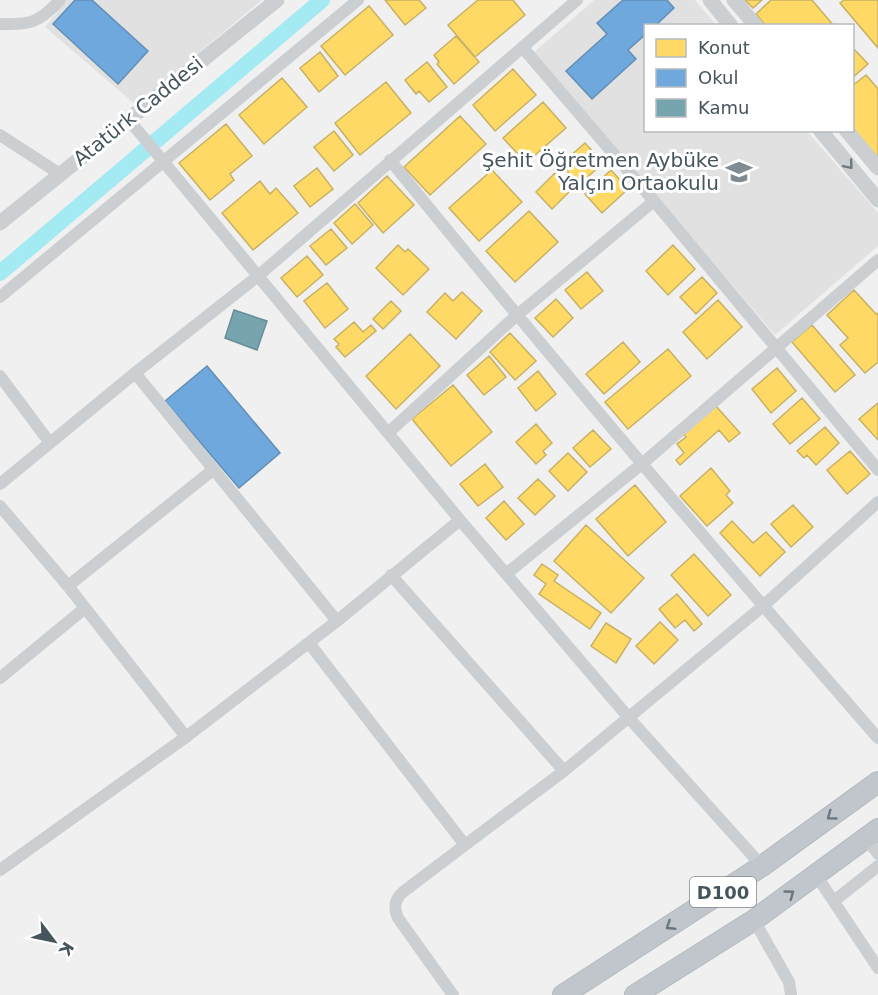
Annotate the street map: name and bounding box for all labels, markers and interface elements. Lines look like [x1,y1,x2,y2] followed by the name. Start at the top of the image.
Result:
[644,24,854,132] legend
[698,37,750,58] text: Konut
[68,51,208,171] street label: Atatürk Caddesi
[698,67,738,88] text: Okul
[698,97,749,118] text: Kamu
[482,148,719,195] place label: Şehit Öğretmen Aybüke Yalçın Ortaokulu
[724,157,754,187] school or university icon: Şehit Öğretmen Aybüke Yalçın Ortaokulu
[842,158,853,169] one-way arrow
[826,809,837,820] one-way arrow
[690,877,756,907] road number: D100
[783,890,794,901] one-way arrow
[24,911,84,971] north arrow
[665,919,676,930] one-way arrow
[55,938,78,959] text: K

